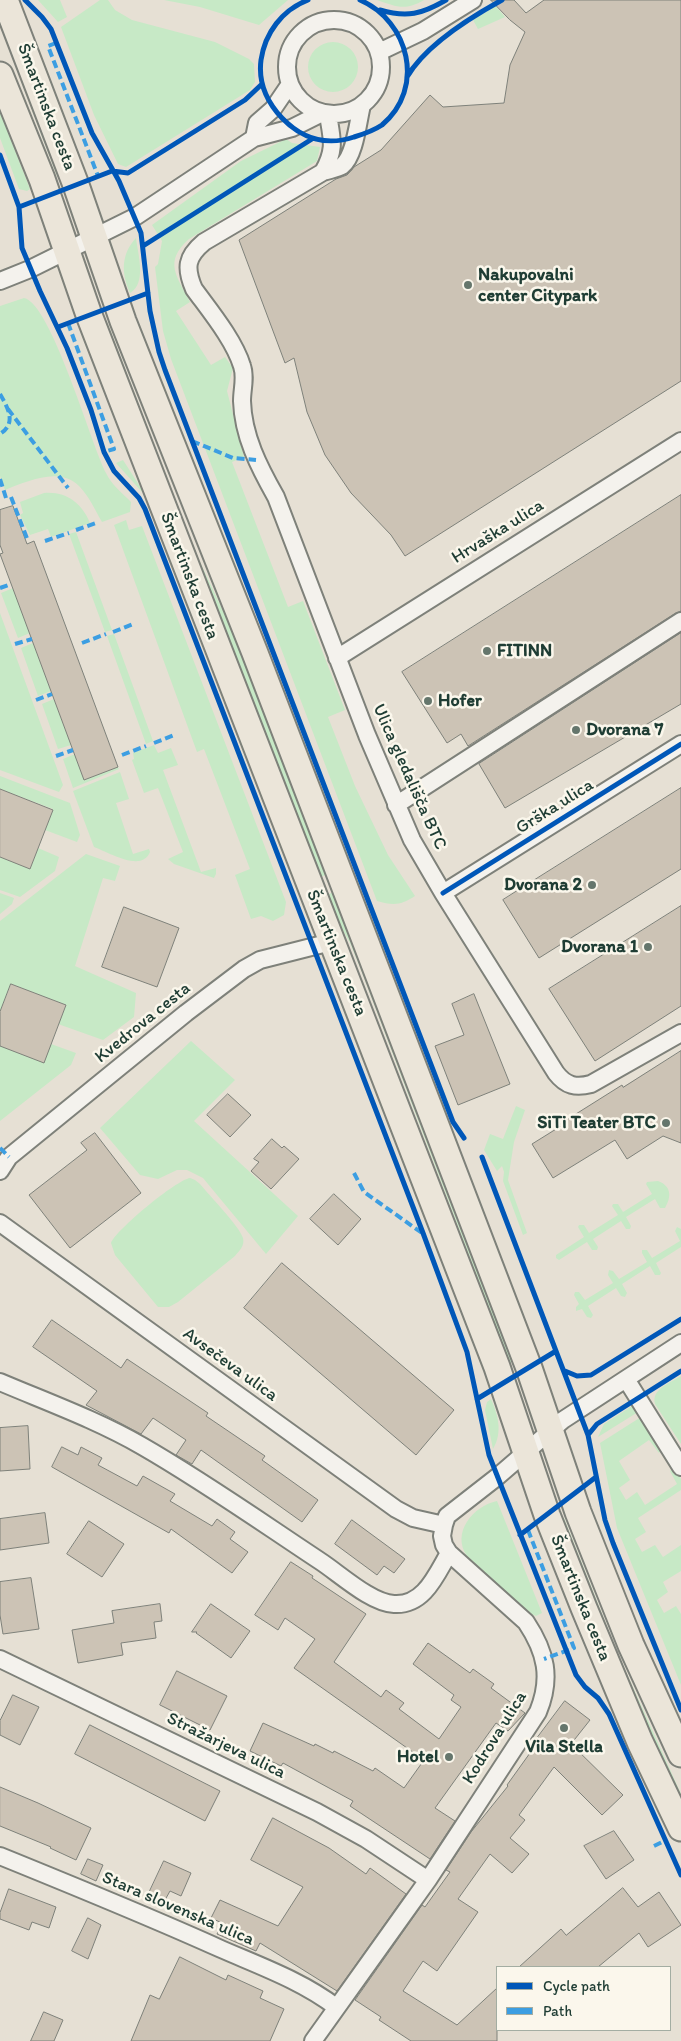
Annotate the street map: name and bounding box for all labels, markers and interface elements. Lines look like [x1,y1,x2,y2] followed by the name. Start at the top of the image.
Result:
[12,40,80,174] street label: Šmartinska cesta
[478,264,597,306] place label: Nakupovalni center Citypark
[462,279,474,291] marker: Nakupovalni center Citypark
[448,495,548,569] street label: Hrvaška ulica
[155,509,223,643] street label: Šmartinska cesta
[497,640,552,662] place label: FITINN
[481,645,493,657] marker: FITINN
[438,690,482,712] place label: Hofer
[422,695,434,707] marker: Hofer
[367,701,451,853] street label: Ulica gledališča BTC
[586,719,663,741] place label: Dvorana 7
[570,724,582,736] marker: Dvorana 7
[512,775,598,839] street label: Grška ulica
[504,874,582,896] place label: Dvorana 2
[586,879,598,891] marker: Dvorana 2
[301,887,371,1019] street label: Šmartinska cesta
[561,936,638,958] place label: Dvorana 1
[642,941,654,953] marker: Dvorana 1
[91,978,195,1068] street label: Kvedrova cesta
[537,1112,656,1134] place label: SiTi Teater BTC
[660,1117,672,1129] marker: SiTi Teater BTC
[178,1323,282,1407] street label: Avsečeva ulica
[545,1532,615,1664] street label: Šmartinska cesta
[458,1688,532,1788] street label: Kodrova ulica
[163,1708,289,1784] street label: Stražarjeva ulica
[558,1722,570,1734] marker: Vila Stella
[525,1736,603,1758] place label: Vila Stella
[397,1746,439,1768] place label: Hotel
[443,1751,455,1763] marker: Hotel
[99,1867,257,1951] street label: Stara slovenska ulica
[496,1966,671,2031] legend
[543,1977,610,1995] text: Cycle path
[543,2002,572,2020] text: Path

